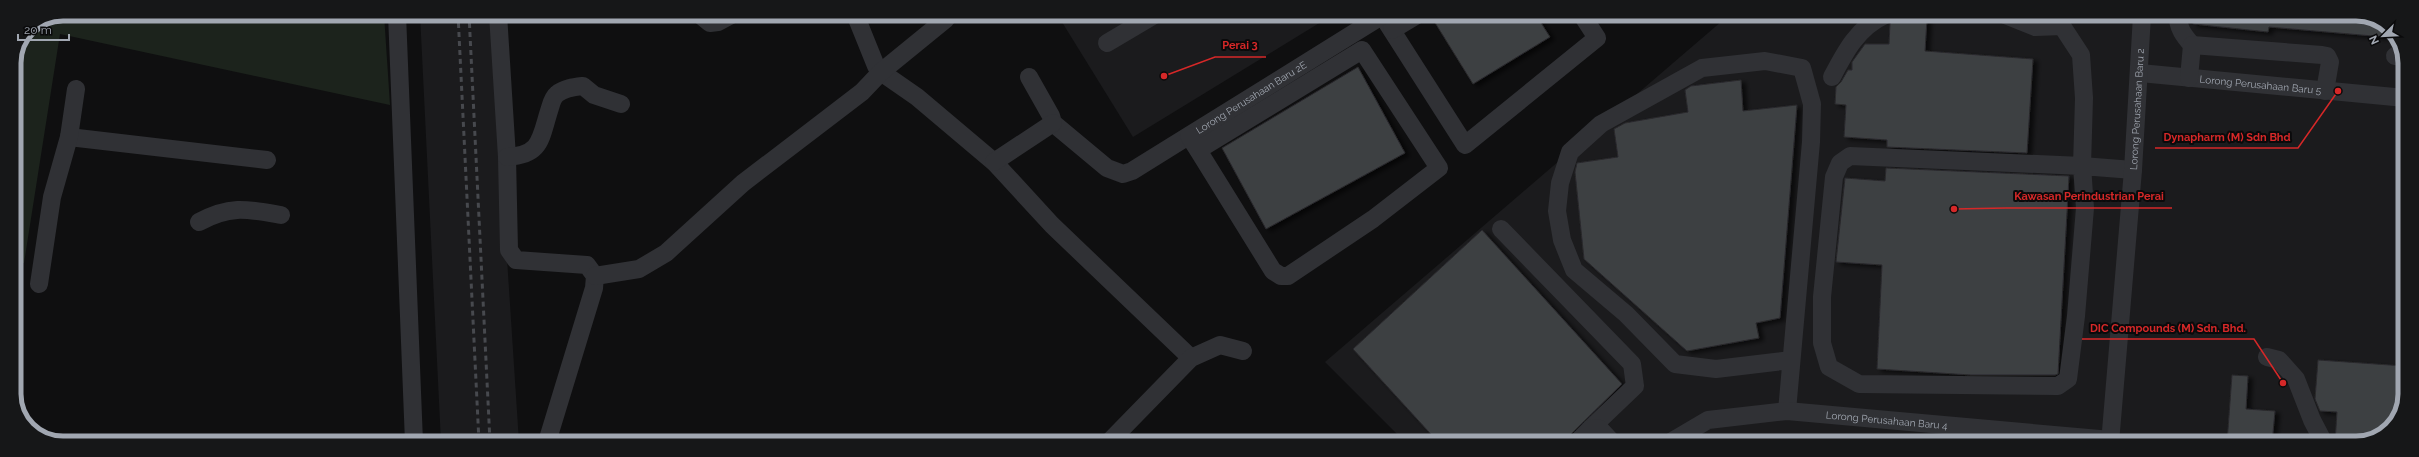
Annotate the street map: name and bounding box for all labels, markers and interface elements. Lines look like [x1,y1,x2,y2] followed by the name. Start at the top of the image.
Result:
[18,16,69,42] scale bar
[2363,16,2403,56] north arrow
[24,23,52,37] text: 20 m
[2367,33,2382,46] text: N
[1215,34,1266,57] callout: Perai 3
[1222,39,1258,52] text: Perai 3
[2128,48,2146,170] street label: Lorong Perusahaan Baru 2
[1194,59,1308,136] street label: Lorong Perusahaan Baru 2E
[2199,73,2322,96] street label: Lorong Perusahaan Baru 5
[2155,125,2298,148] callout: Dynapharm (M) Sdn Bhd
[2163,131,2291,144] text: Dynapharm (M) Sdn Bhd
[2006,185,2172,208] callout: Kawasan Perindustrian Perai
[2014,190,2164,203] text: Kawasan Perindustrian Perai
[2082,316,2254,339] callout: DIC Compounds (M) Sdn. Bhd.
[2090,322,2246,335] text: DIC Compounds (M) Sdn. Bhd.
[1825,409,1949,431] street label: Lorong Perusahaan Baru 4

